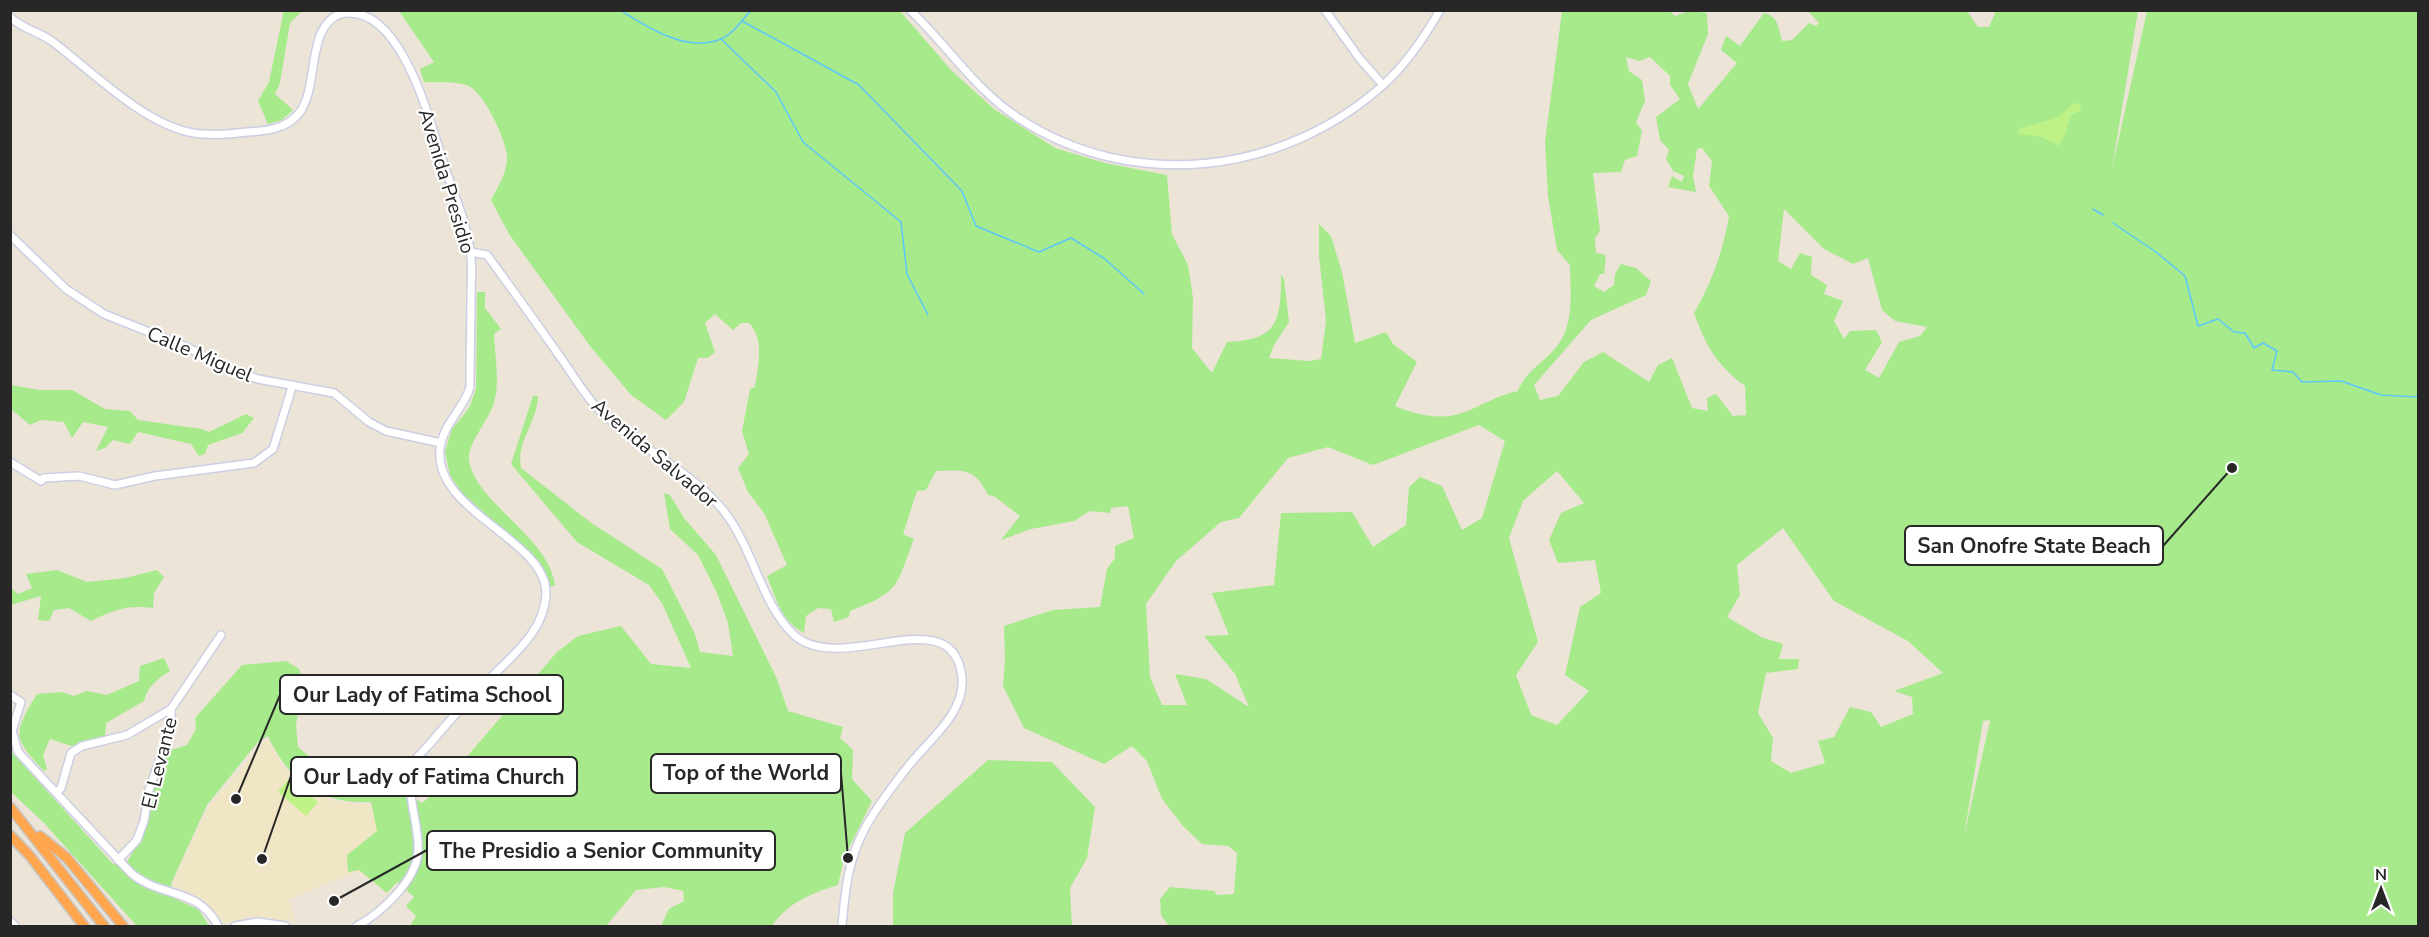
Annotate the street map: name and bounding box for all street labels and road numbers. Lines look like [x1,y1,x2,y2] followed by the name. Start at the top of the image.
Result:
[412,105,481,257] street label: Avenida Presidio
[143,320,257,389] street label: Calle Miguel
[586,392,724,514] street label: Avenida Salvador
[135,714,184,812] street label: El Levante

